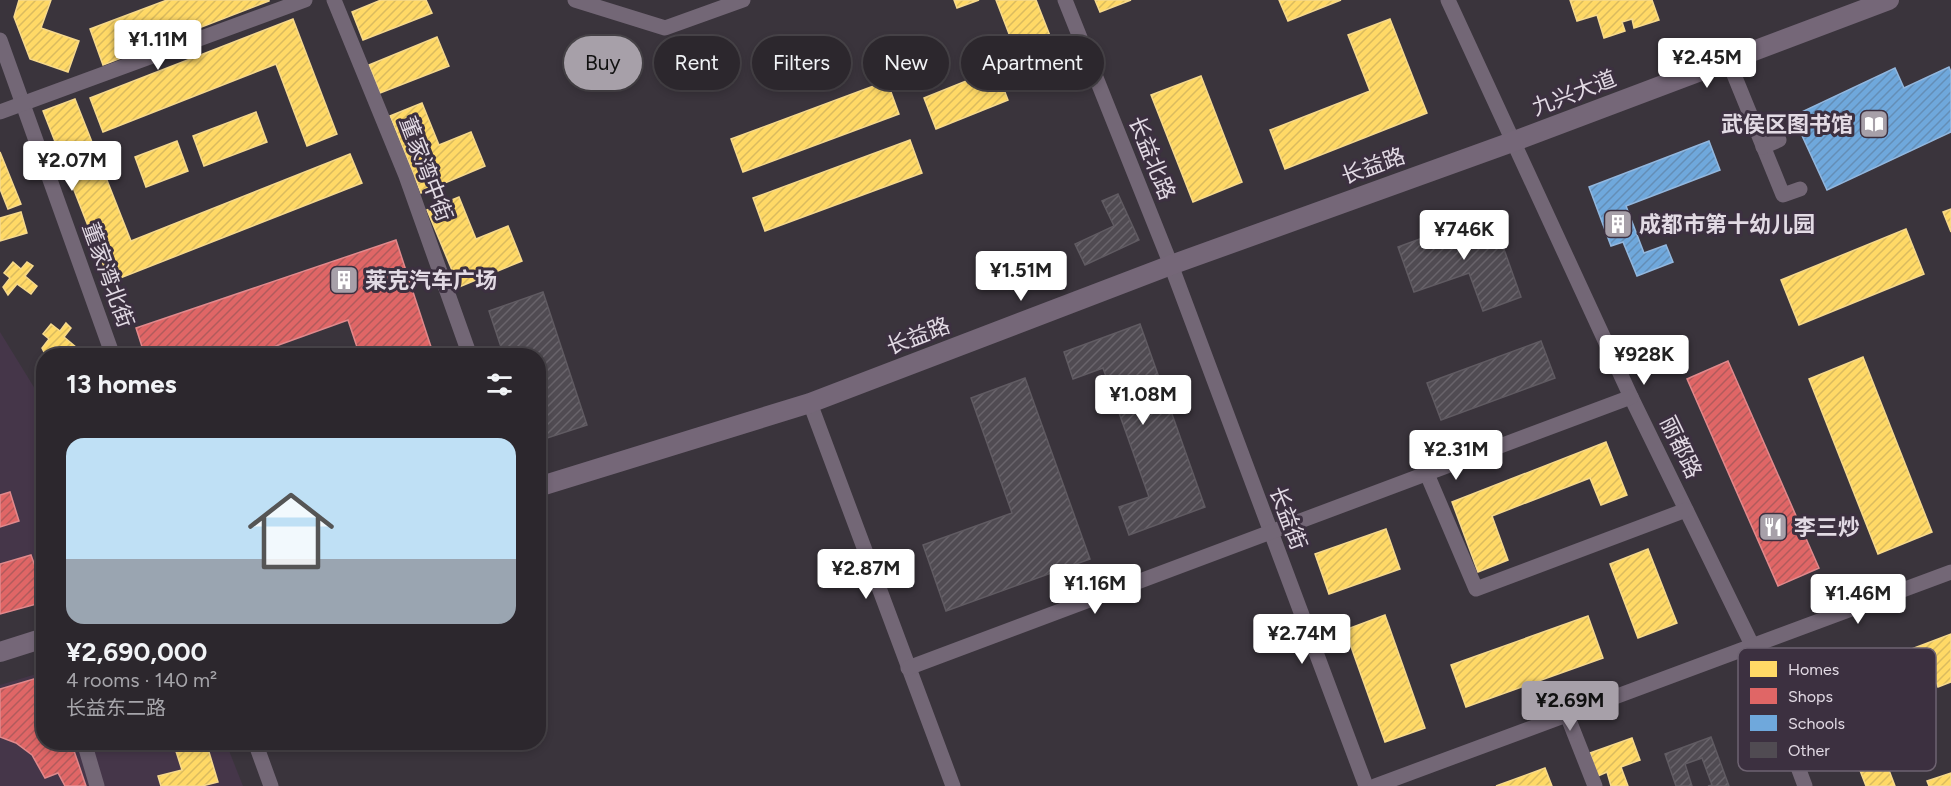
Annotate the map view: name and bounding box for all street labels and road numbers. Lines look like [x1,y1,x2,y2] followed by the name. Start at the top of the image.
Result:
[1528,65,1620,121] street label: 九兴大道
[1123,112,1181,204] street label: 长益北路
[394,113,458,225] street label: 董家湾中街
[1337,142,1409,190] street label: 长益路
[77,219,139,331] street label: 董家湾北街
[882,312,954,360] street label: 长益路
[1654,411,1708,483] street label: 丽都路
[1264,482,1312,554] street label: 长益街

